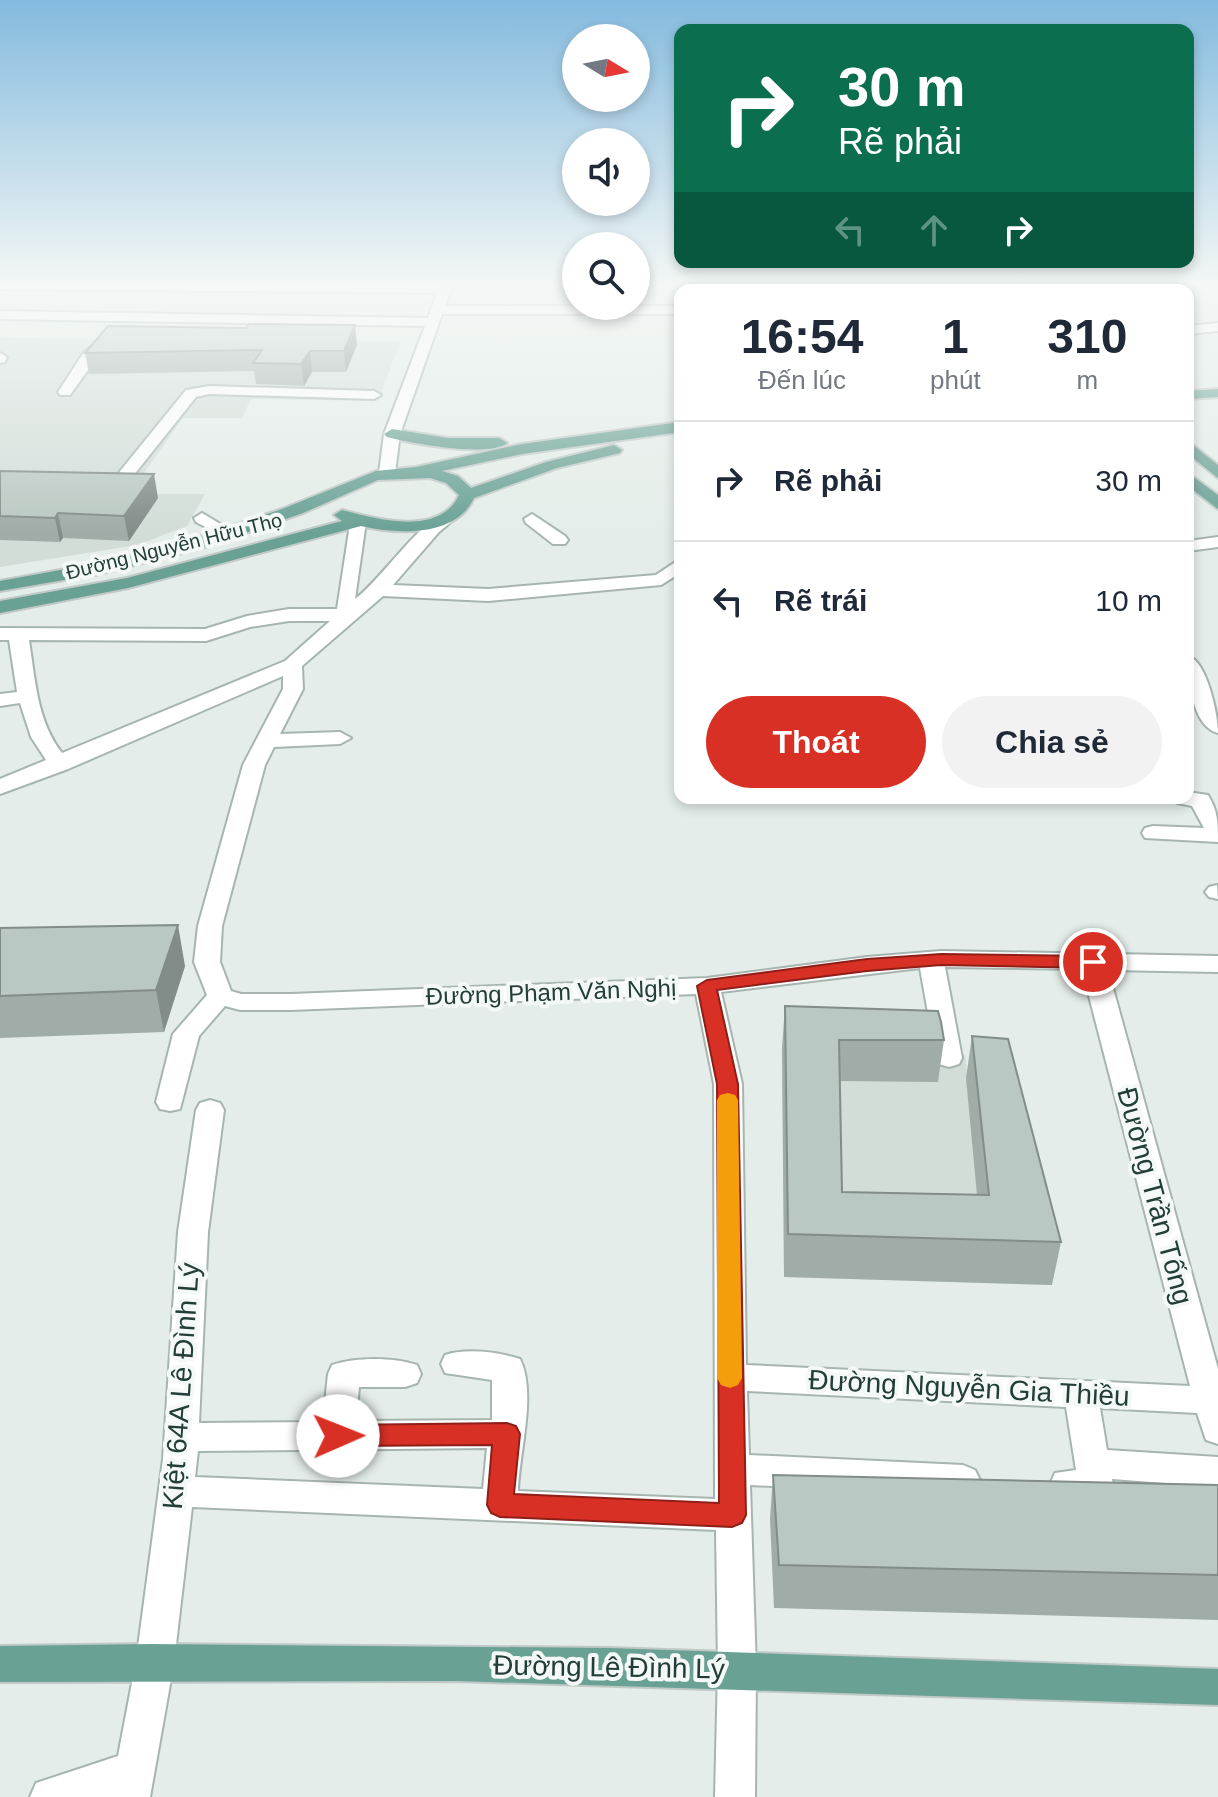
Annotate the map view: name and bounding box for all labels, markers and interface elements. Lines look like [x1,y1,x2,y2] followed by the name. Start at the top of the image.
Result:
[562,24,650,112] north arrow
[562,24,650,320] map controls
[838,55,966,118] text: 30 m
[706,56,810,160] icon: right
[838,121,962,162] text: Rẽ phải
[562,128,650,216] button: sound
[828,208,872,252] icon: left
[912,208,956,252] icon: ahead
[996,208,1040,252] icon: right
[562,232,650,320] button: search
[741,310,863,363] text: 16:54
[942,310,969,363] text: 1
[1047,310,1127,363] text: 310
[758,365,846,395] text: Đến lúc
[930,365,981,395] text: phút
[1076,365,1098,395] text: m
[706,459,750,503] icon: right
[774,464,882,497] text: Rẽ phải
[1095,464,1162,497] text: 30 m
[64,508,284,584] street label: Đường Nguyễn Hữu Thọ
[706,579,750,623] icon: left
[774,584,867,617] text: Rẽ trái
[1095,584,1162,617] text: 10 m
[706,696,926,788] button: Thoát
[942,696,1162,788] button: Chia sẻ
[1059,928,1127,996] pin
[1071,940,1115,984] icon: arrive
[425,974,677,1010] street label: Đường Phạm Văn Nghị
[1111,1084,1199,1308] street label: Đường Trần Tống
[157,1261,205,1511] street label: Kiệt 64A Lê Đình Lý
[808,1364,1130,1412] street label: Đường Nguyễn Gia Thiều
[296,1394,380,1478] position arrow
[493,1649,725,1685] street label: Đường Lê Đình Lý

